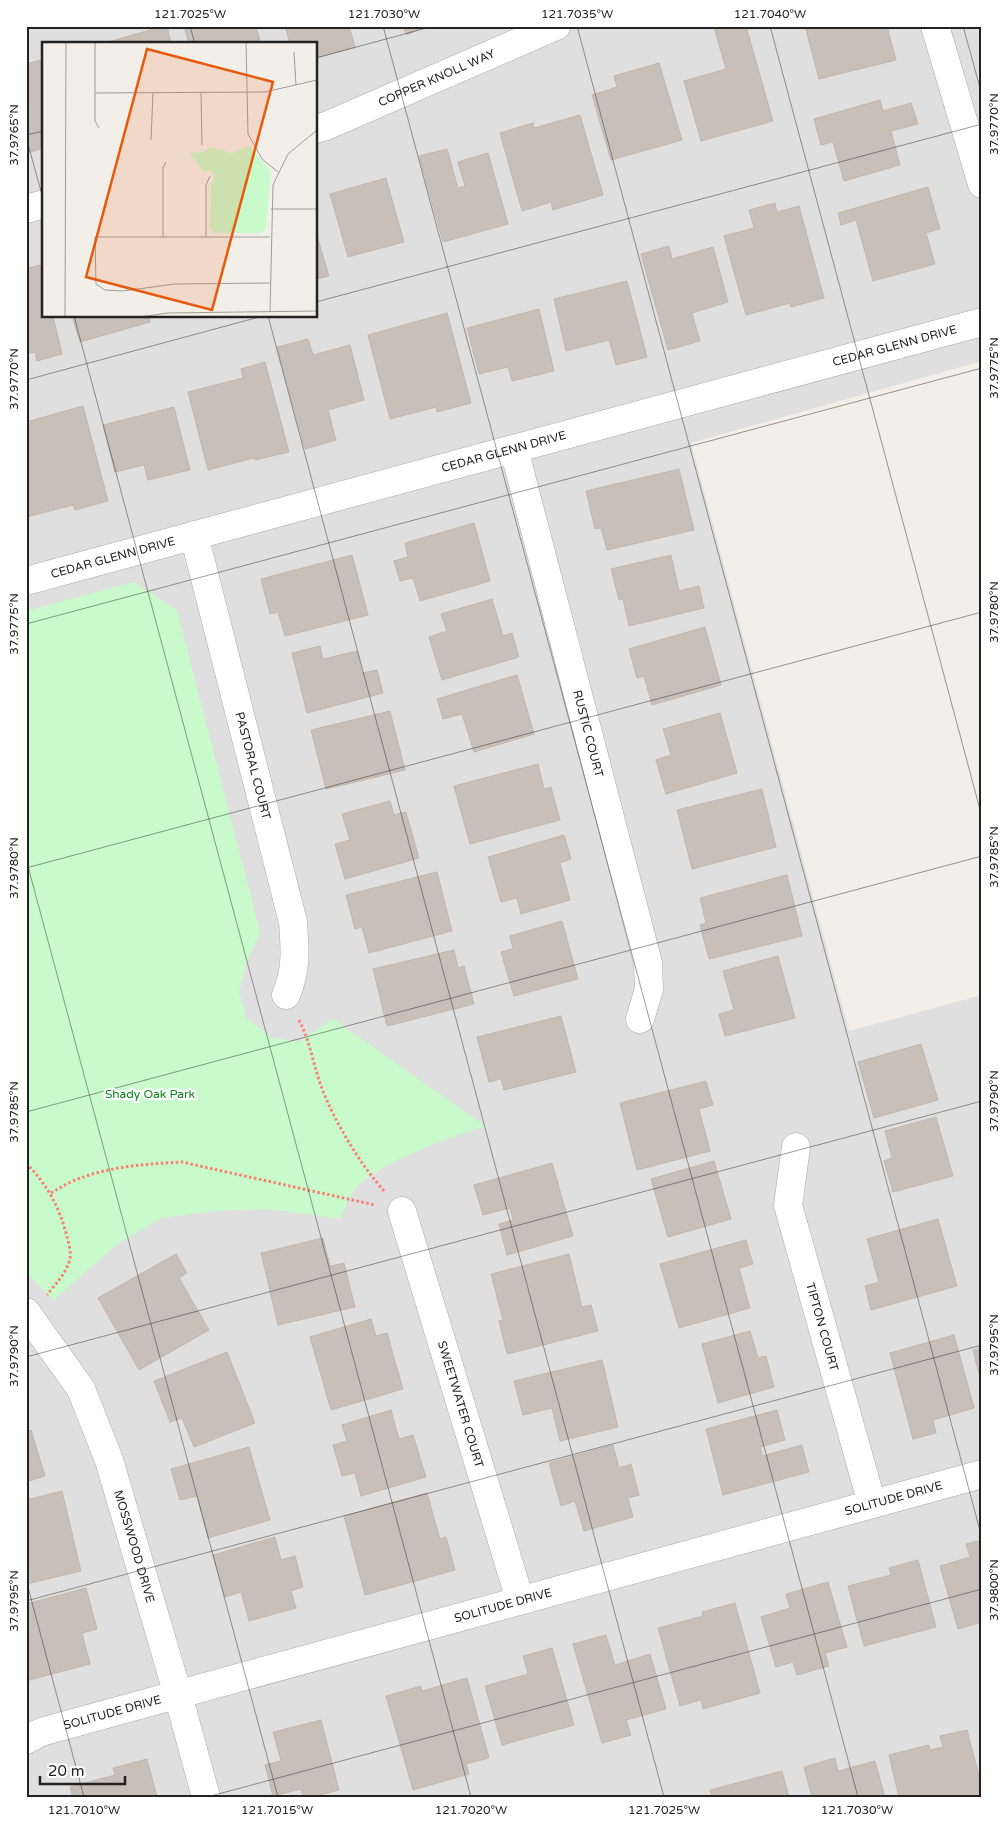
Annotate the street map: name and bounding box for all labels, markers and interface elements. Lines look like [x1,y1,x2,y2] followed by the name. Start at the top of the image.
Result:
[154,7,226,21] text: 121.7025°W
[348,7,420,21] text: 121.7030°W
[541,7,613,21] text: 121.7035°W
[734,7,806,21] text: 121.7040°W
[42,42,318,318] inset map
[376,46,497,109] street label: COPPER KNOLL WAY
[987,93,1001,155] text: 37.9770°N
[7,104,21,166] text: 37.9765°N
[831,322,959,369] street label: CEDAR GLENN DRIVE
[987,337,1001,399] text: 37.9775°N
[7,348,21,410] text: 37.9770°N
[440,428,568,475] street label: CEDAR GLENN DRIVE
[49,534,177,581] street label: CEDAR GLENN DRIVE
[987,581,1001,643] text: 37.9780°N
[7,593,21,655] text: 37.9775°N
[570,688,606,779] street label: RUSTIC COURT
[232,710,274,822] street label: PASTORAL COURT
[987,826,1001,888] text: 37.9785°N
[7,837,21,899] text: 37.9780°N
[987,1070,1001,1132] text: 37.9790°N
[7,1081,21,1143] text: 37.9785°N
[105,1087,196,1101] park label: Shady Oak Park
[803,1281,841,1373] street label: TIPTON COURT
[987,1314,1001,1376] text: 37.9795°N
[7,1325,21,1387] text: 37.9790°N
[435,1339,487,1470] street label: SWEETWATER COURT
[843,1478,944,1518] street label: SOLITUDE DRIVE
[111,1488,158,1605] street label: MOSSWOOD DRIVE
[987,1559,1001,1621] text: 37.9800°N
[7,1570,21,1632] text: 37.9795°N
[453,1585,554,1625] street label: SOLITUDE DRIVE
[62,1692,163,1732] street label: SOLITUDE DRIVE
[40,1753,125,1785] scale bar
[48,1762,85,1780] text: 20 m
[48,1803,120,1817] text: 121.7010°W
[241,1803,313,1817] text: 121.7015°W
[435,1803,507,1817] text: 121.7020°W
[628,1803,700,1817] text: 121.7025°W
[821,1803,893,1817] text: 121.7030°W

